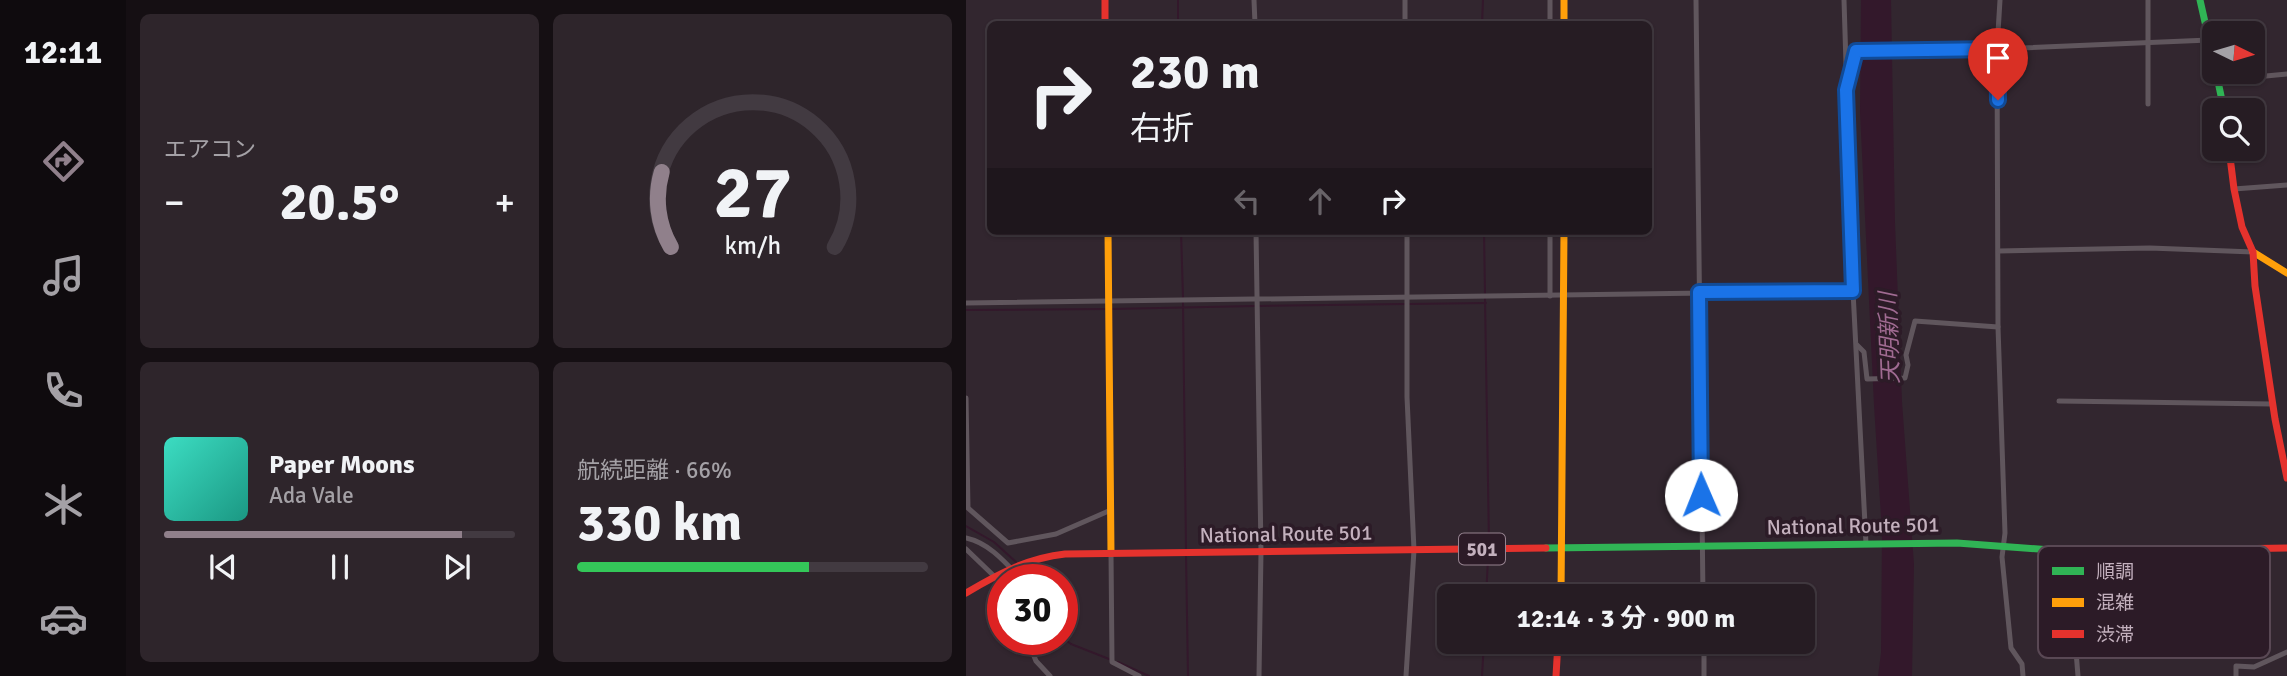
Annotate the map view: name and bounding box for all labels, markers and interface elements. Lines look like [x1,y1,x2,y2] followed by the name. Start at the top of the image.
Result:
[2202,21,2264,84] north arrow
[2202,21,2265,161] map controls
[1968,28,2028,100] pin
[24,33,102,72] text: 12:11
[1979,39,2017,77] icon: arrive
[1130,42,1260,102] text: 230 m
[1015,49,1106,140] icon: right
[2202,98,2265,161] button: search
[1130,109,1194,148] text: 右折
[164,135,256,164] text: エアコン
[39,137,88,186] icon: directions
[713,149,792,238] text: 27
[280,170,399,234] text: 20.5°
[164,179,185,226] text: −
[494,179,515,226] text: +
[1228,182,1266,220] icon: left
[1301,182,1339,220] icon: ahead
[1374,182,1412,220] icon: right
[724,230,781,261] text: km/h
[39,251,88,300] icon: music
[1873,289,1906,384] water label: 天明新川
[39,366,88,415] icon: phone
[269,449,415,481] text: Paper Moons
[577,456,732,485] text: 航続距離 · 66%
[1664,458,1738,532] position arrow
[39,480,88,529] icon: climate
[269,481,354,510] text: Ada Vale
[577,491,742,555] text: 330 km
[1766,511,1940,541] street label: National Route 501
[1199,519,1373,549] street label: National Route 501
[1459,534,1505,564] road number: 501
[2038,546,2270,658] legend
[204,548,242,586] icon: previous
[321,548,359,586] icon: pause
[438,548,476,586] icon: next
[2096,560,2134,584] text: 順調
[987,564,1078,655] speed limit sign: 30
[2096,591,2134,615] text: 混雑
[39,594,88,643] icon: car
[1517,603,1735,635] text: 12:14 · 3 分 · 900 m
[2096,623,2134,647] text: 渋滞

